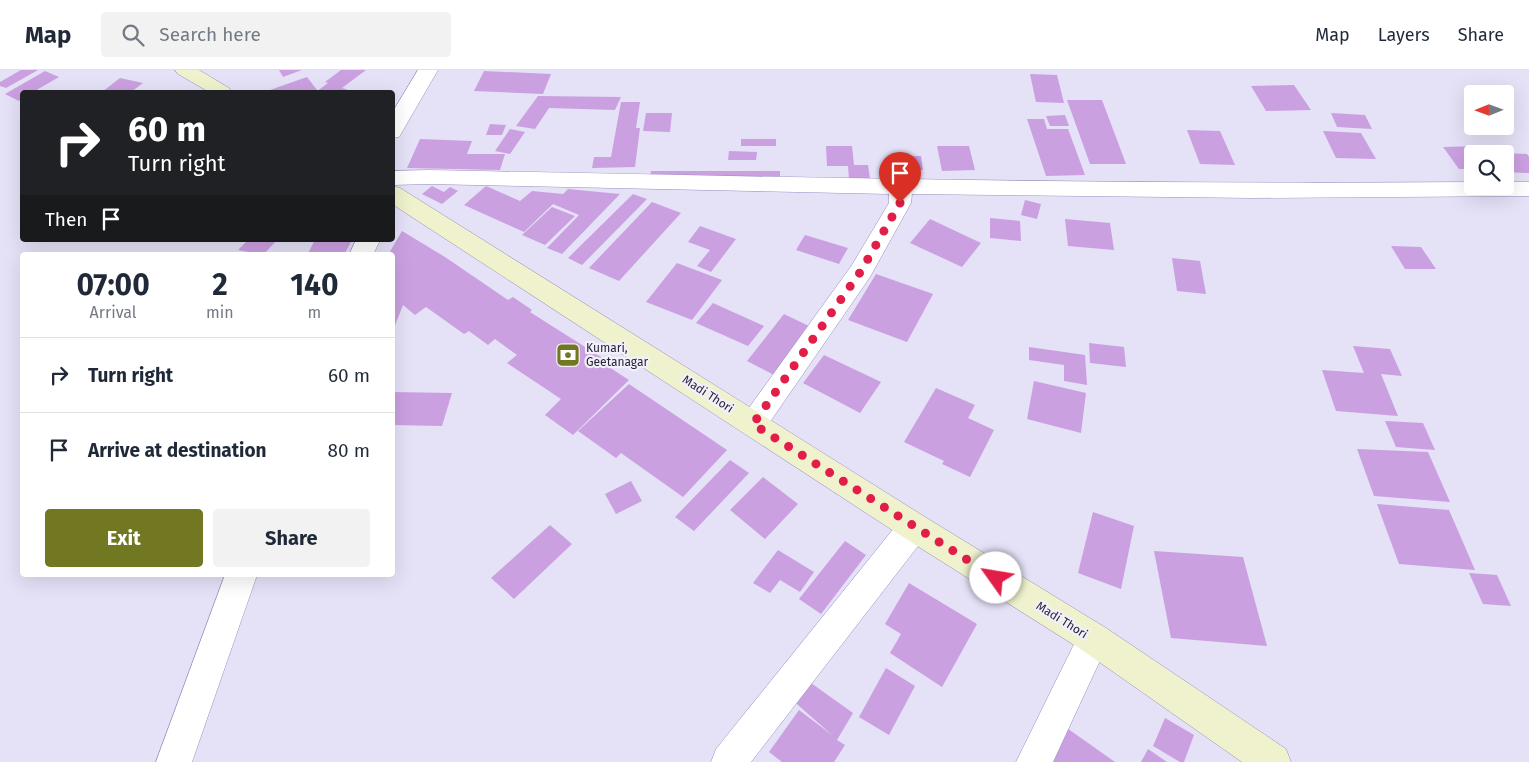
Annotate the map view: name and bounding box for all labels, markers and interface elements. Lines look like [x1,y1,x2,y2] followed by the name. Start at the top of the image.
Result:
[101,12,451,57] search box
[25,21,71,49] text: Map
[119,21,147,49] icon: search
[159,23,261,46] text: Search here
[1315,24,1350,46] text: Map
[1378,24,1430,46] text: Layers
[1458,24,1504,46] text: Share
[1464,85,1514,135] north arrow
[1464,85,1514,195] map controls
[128,108,206,150] text: 60 m
[45,110,110,175] icon: right
[1464,145,1514,195] button: search
[128,150,225,177] text: Turn right
[879,152,921,203] pin
[886,159,914,187] icon: arrive
[97,205,125,233] icon: arrive
[45,208,87,231] text: Then
[76,267,150,303] text: 07:00
[212,267,228,303] text: 2
[290,267,339,303] text: 140
[90,303,137,322] text: Arrival
[206,303,234,322] text: min
[307,303,321,322] text: m
[586,341,648,369] place label: Kumari, Geetanagar
[555,342,581,368] bank icon: Kumari, Geetanagar
[45,361,73,389] icon: right
[88,364,173,387] text: Turn right
[328,364,370,387] text: 60 m
[680,372,736,416] street label: Madi Thori
[45,436,73,464] icon: arrive
[88,439,267,462] text: Arrive at destination
[328,439,370,462] text: 80 m
[45,509,203,567] button: Exit
[213,509,370,567] button: Share
[969,551,1021,603] position arrow
[1034,599,1090,641] street label: Madi Thori

